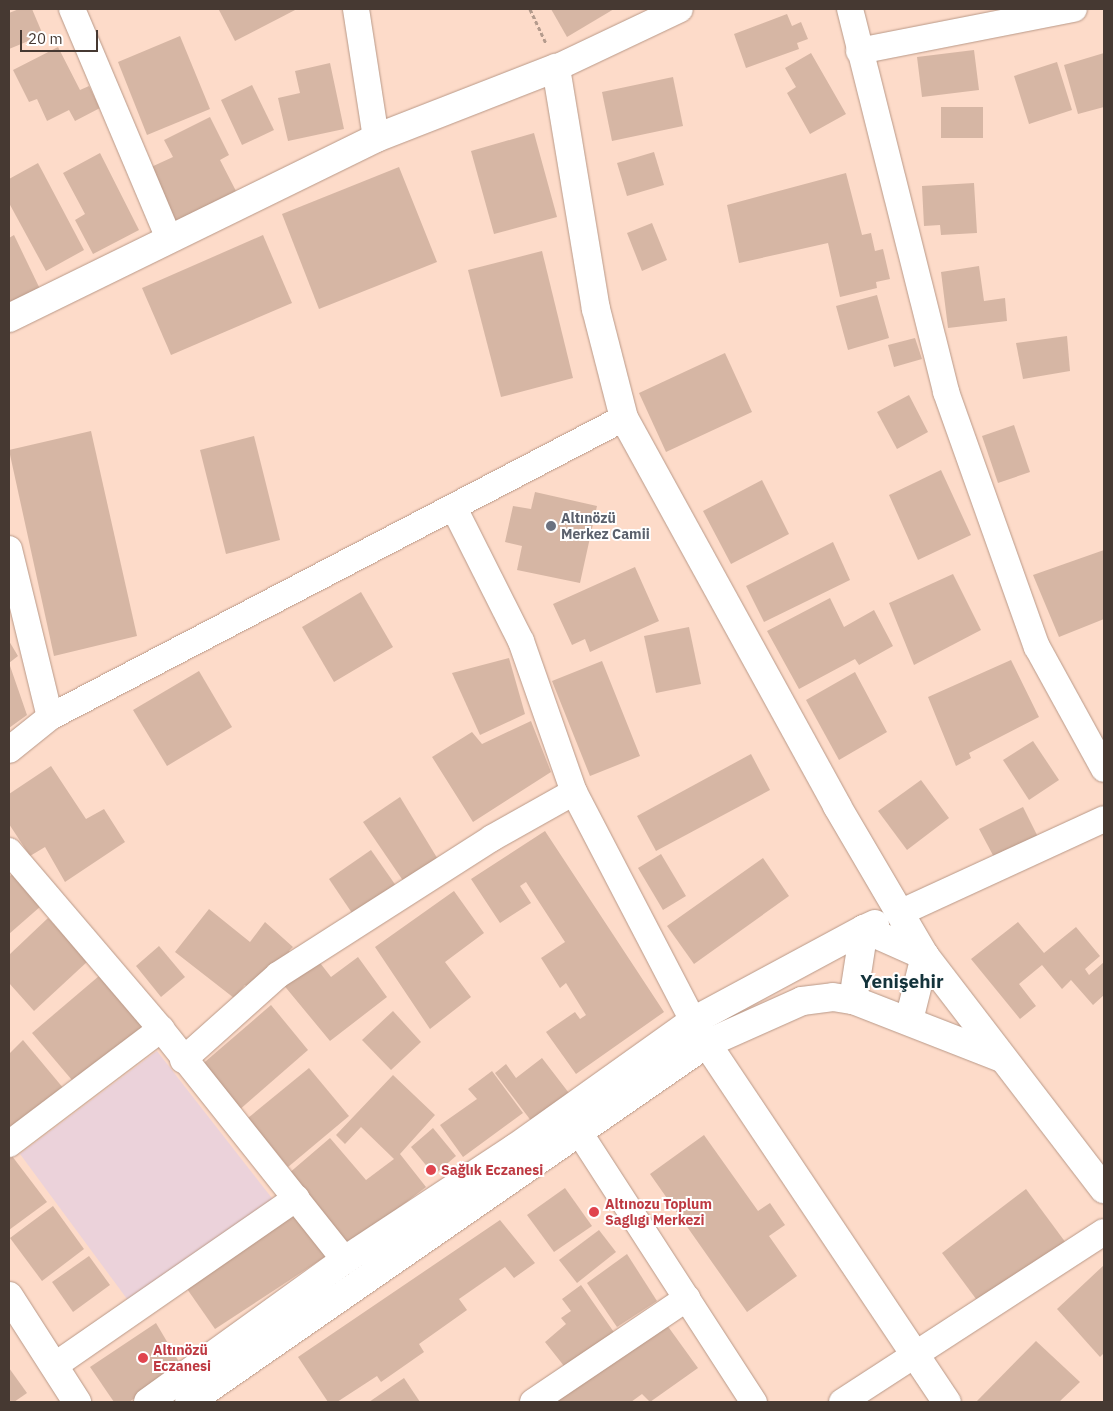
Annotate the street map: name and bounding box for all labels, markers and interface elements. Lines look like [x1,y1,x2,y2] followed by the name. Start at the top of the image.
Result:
[22,20,100,52] scale bar
[28,29,63,48] text: 20 m
[561,510,650,542] place label: Altınözü Merkez Camii
[545,520,557,532] marker: Altınözü Merkez Camii
[860,971,944,993] district label: Yenişehir
[441,1162,543,1178] place label: Sağlık Eczanesi
[425,1164,437,1176] marker: Sağlık Eczanesi
[605,1196,712,1228] place label: Altınozu Toplum Saglıgı Merkezi
[587,1205,601,1219] marker: Altınozu Toplum Saglıgı Merkezi
[153,1342,211,1374] place label: Altınözü Eczanesi
[137,1352,149,1364] marker: Altınözü Eczanesi

